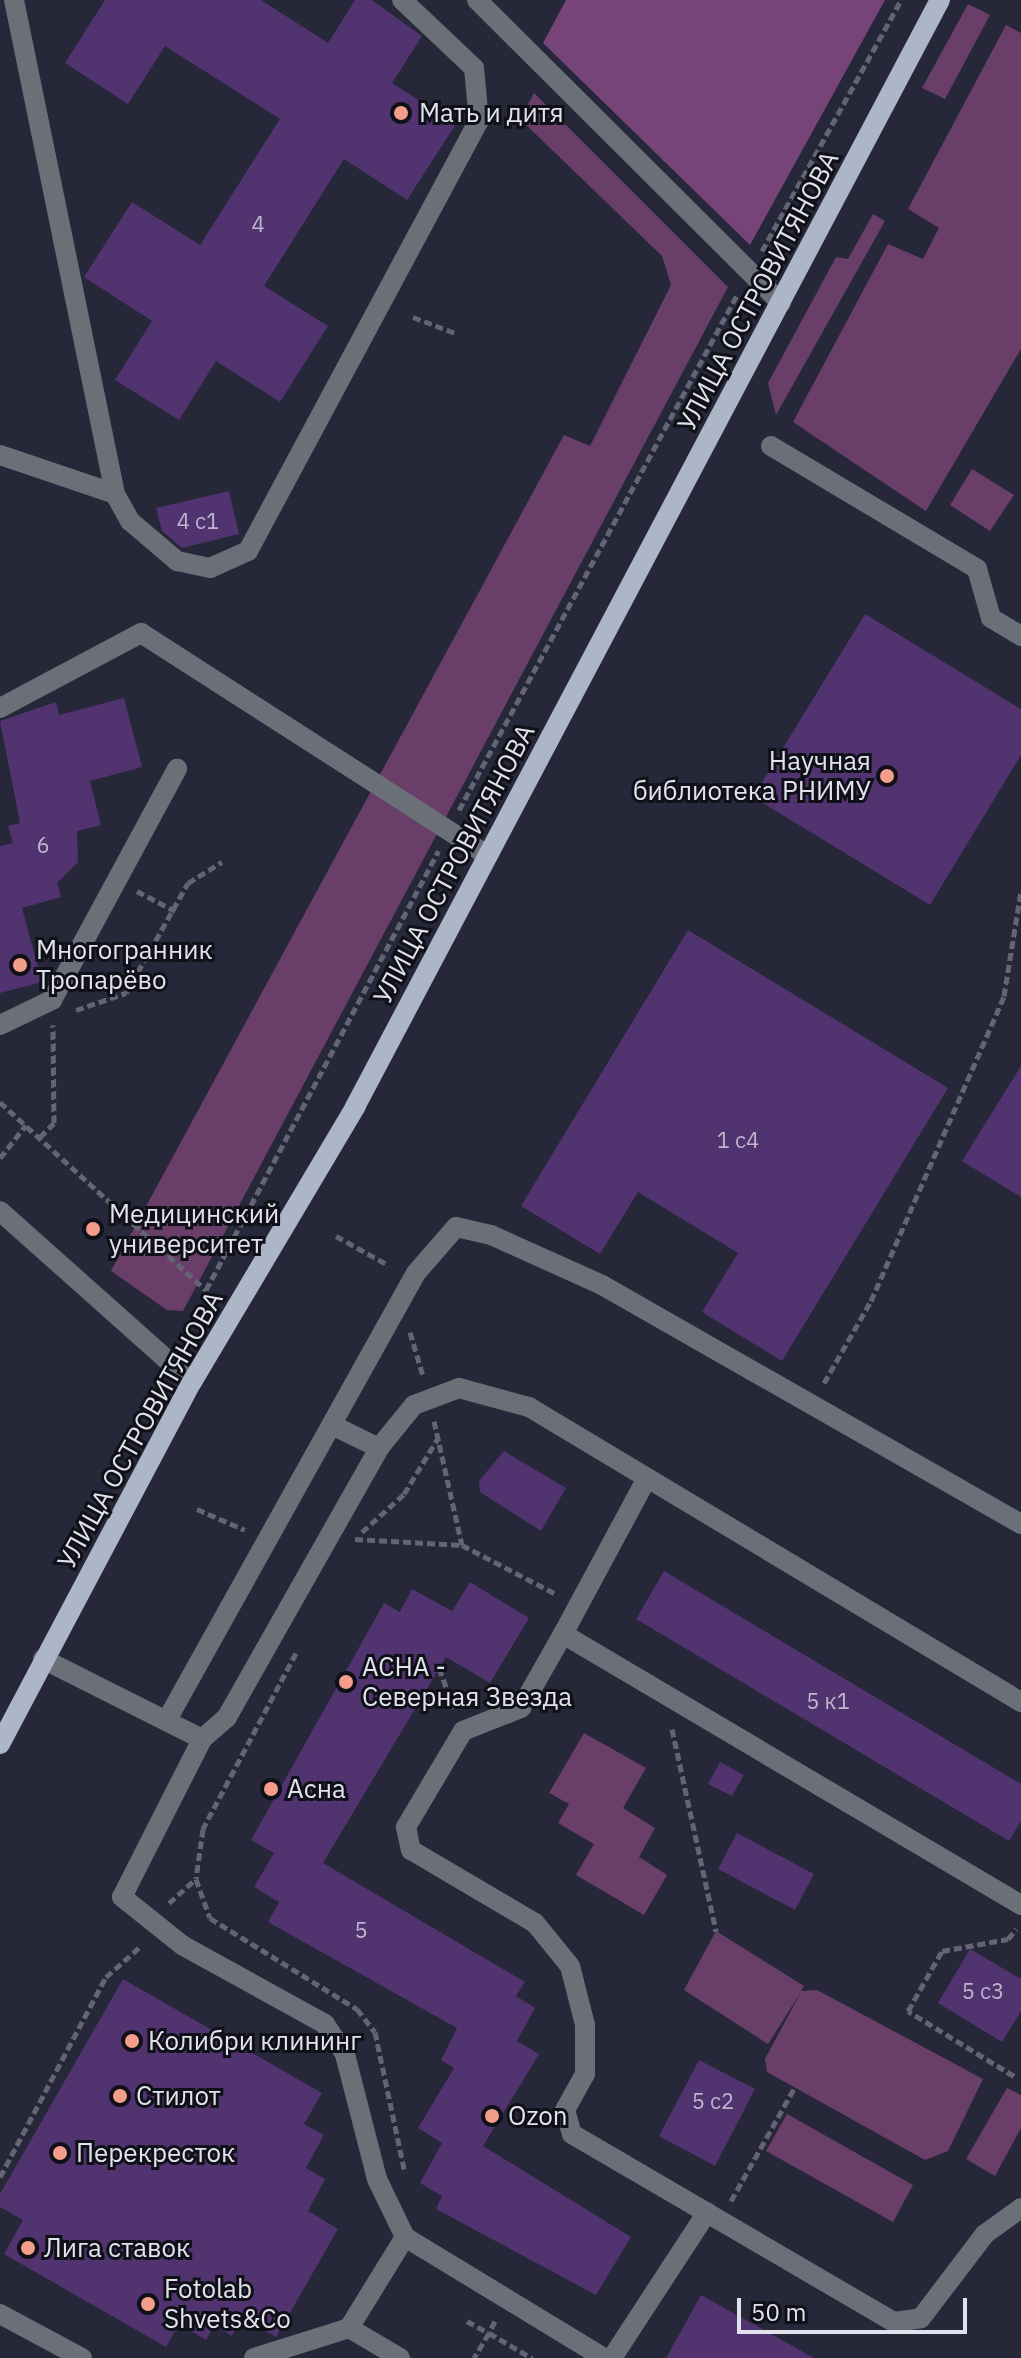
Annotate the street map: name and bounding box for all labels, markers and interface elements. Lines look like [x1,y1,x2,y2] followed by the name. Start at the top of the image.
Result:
[419,97,564,129] place label: Мать и дитя
[390,102,412,124] marker: Мать и дитя
[671,146,845,436] street label: УЛИЦА ОСТРОВИТЯНОВА
[251,211,265,237] house number: 4
[177,508,219,534] house number: 4 с1
[367,719,541,1009] street label: УЛИЦА ОСТРОВИТЯНОВА
[633,745,871,806] place label: Научная библиотека РНИМУ
[878,767,896,785] marker: Научная библиотека РНИМУ
[36,832,50,858] house number: 6
[36,934,213,996] place label: Многогранник Тропарёво
[11,956,29,974] marker: Многогранник Тропарёво
[717,1127,759,1153] house number: 1 с4
[109,1198,279,1260] place label: Медицинский университет
[84,1220,102,1238] marker: Медицинский университет
[51,1286,229,1574] street label: УЛИЦА ОСТРОВИТЯНОВА
[362,1651,572,1712] place label: АСНА - Северная Звезда
[337,1673,355,1691] marker: АСНА - Северная Звезда
[806,1688,850,1714] house number: 5 к1
[287,1773,346,1805] place label: Асна
[262,1780,280,1798] marker: Асна
[354,1917,368,1943] house number: 5
[962,1978,1004,2004] house number: 5 с3
[148,2025,362,2057] place label: Колибри клининг
[123,2032,141,2050] marker: Колибри клининг
[136,2080,221,2112] place label: Стилот
[111,2087,129,2105] marker: Стилот
[692,2088,734,2114] house number: 5 с2
[508,2100,568,2132] place label: Ozon
[483,2107,501,2125] marker: Ozon
[76,2137,235,2169] place label: Перекресток
[51,2144,69,2162] marker: Перекресток
[44,2232,190,2264] place label: Лига ставок
[19,2239,37,2257] marker: Лига ставок
[164,2273,291,2334] place label: Fotolab Shvets&Co
[741,2282,971,2332] scale bar
[139,2295,157,2313] marker: Fotolab Shvets&Co
[751,2296,806,2328] text: 50 m

